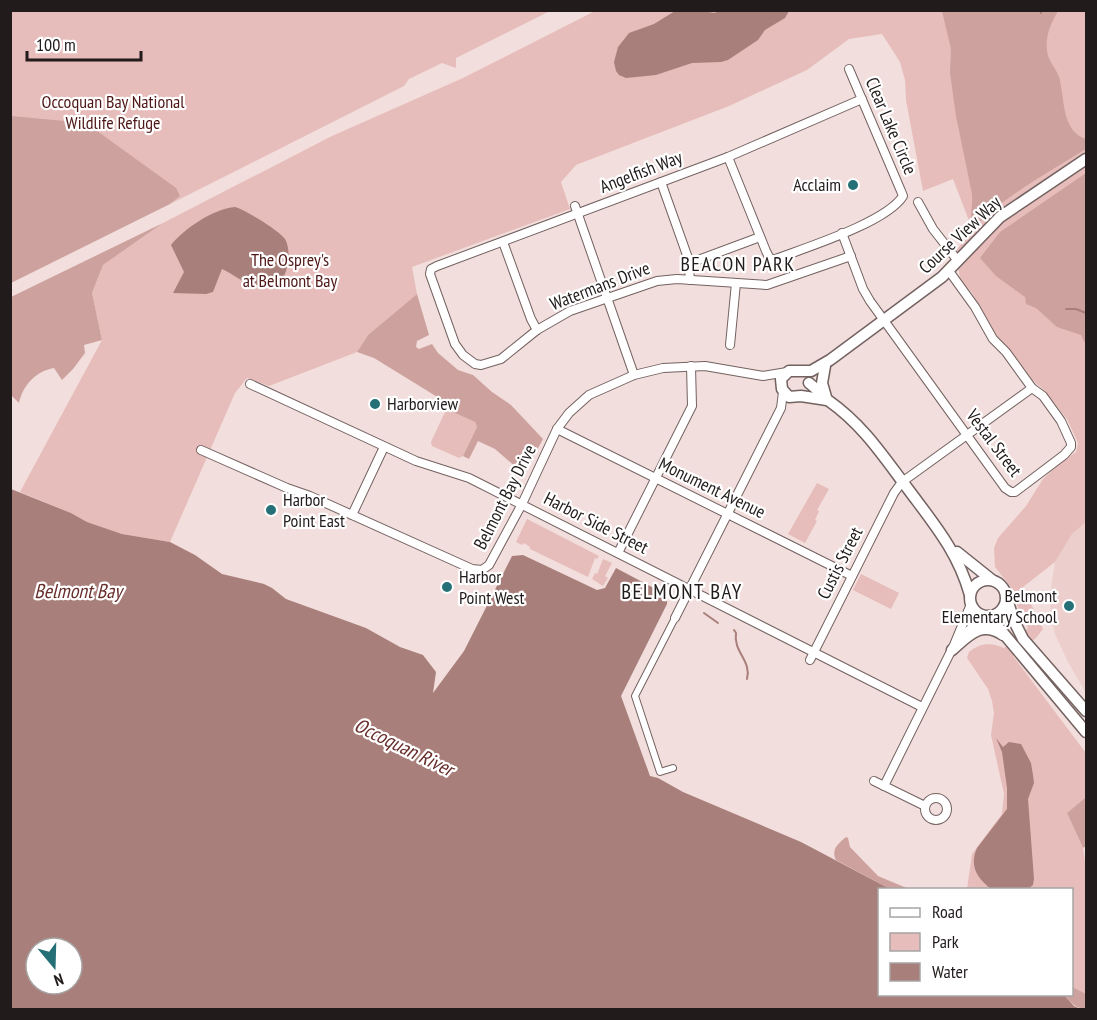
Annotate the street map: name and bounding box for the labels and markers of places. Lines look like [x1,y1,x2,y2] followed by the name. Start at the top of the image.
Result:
[793,173,841,196] place label: Acclaim
[846,178,860,192] marker: Acclaim
[387,392,458,415] place label: Harborview
[368,397,382,411] marker: Harborview
[283,488,345,532] place label: Harbor Point East
[264,503,278,517] marker: Harbor Point East
[459,565,525,609] place label: Harbor Point West
[440,580,454,594] marker: Harbor Point West
[942,584,1058,628] place label: Belmont Elementary School
[1062,599,1076,613] marker: Belmont Elementary School

